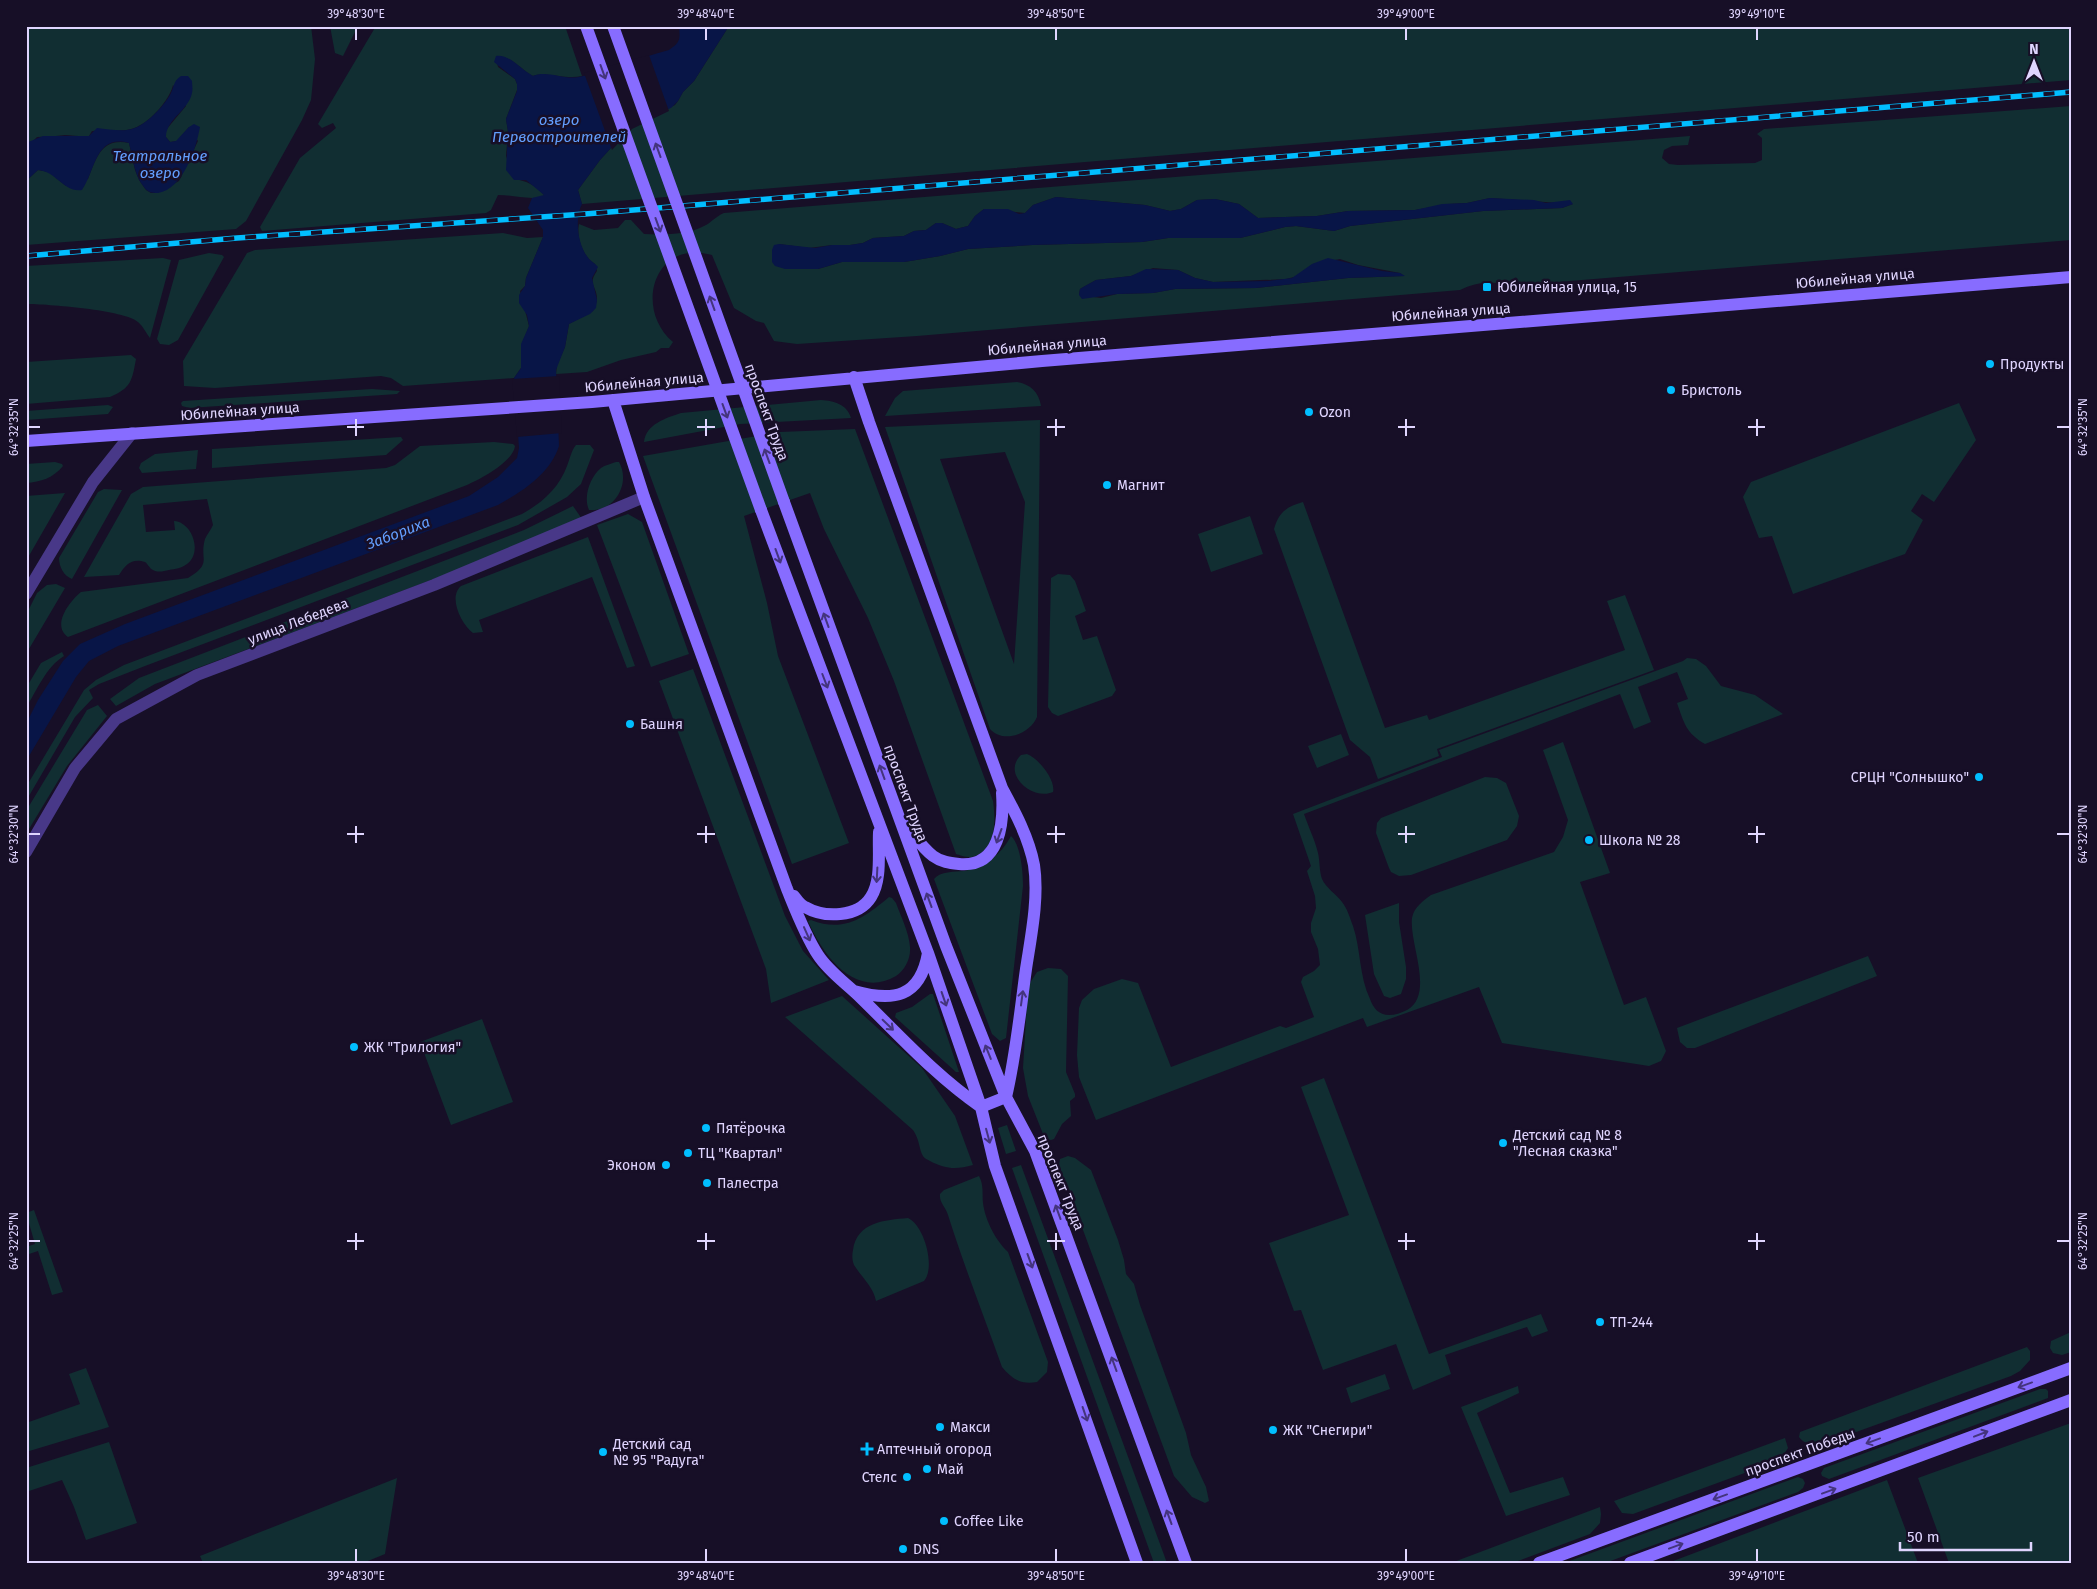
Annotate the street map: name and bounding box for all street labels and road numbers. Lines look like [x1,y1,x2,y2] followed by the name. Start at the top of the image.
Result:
[1795,265,1915,292] street label: Юбилейная улица
[1391,300,1511,325] street label: Юбилейная улица
[987,332,1107,359] street label: Юбилейная улица
[741,361,792,463] street label: проспект Труда
[584,369,704,396] street label: Юбилейная улица
[180,399,300,424] street label: Юбилейная улица
[246,595,351,648] street label: улица Лебедева
[880,742,931,844] street label: проспект Труда
[1033,1132,1088,1233] street label: проспект Труда
[1743,1425,1858,1480] street label: проспект Победы

